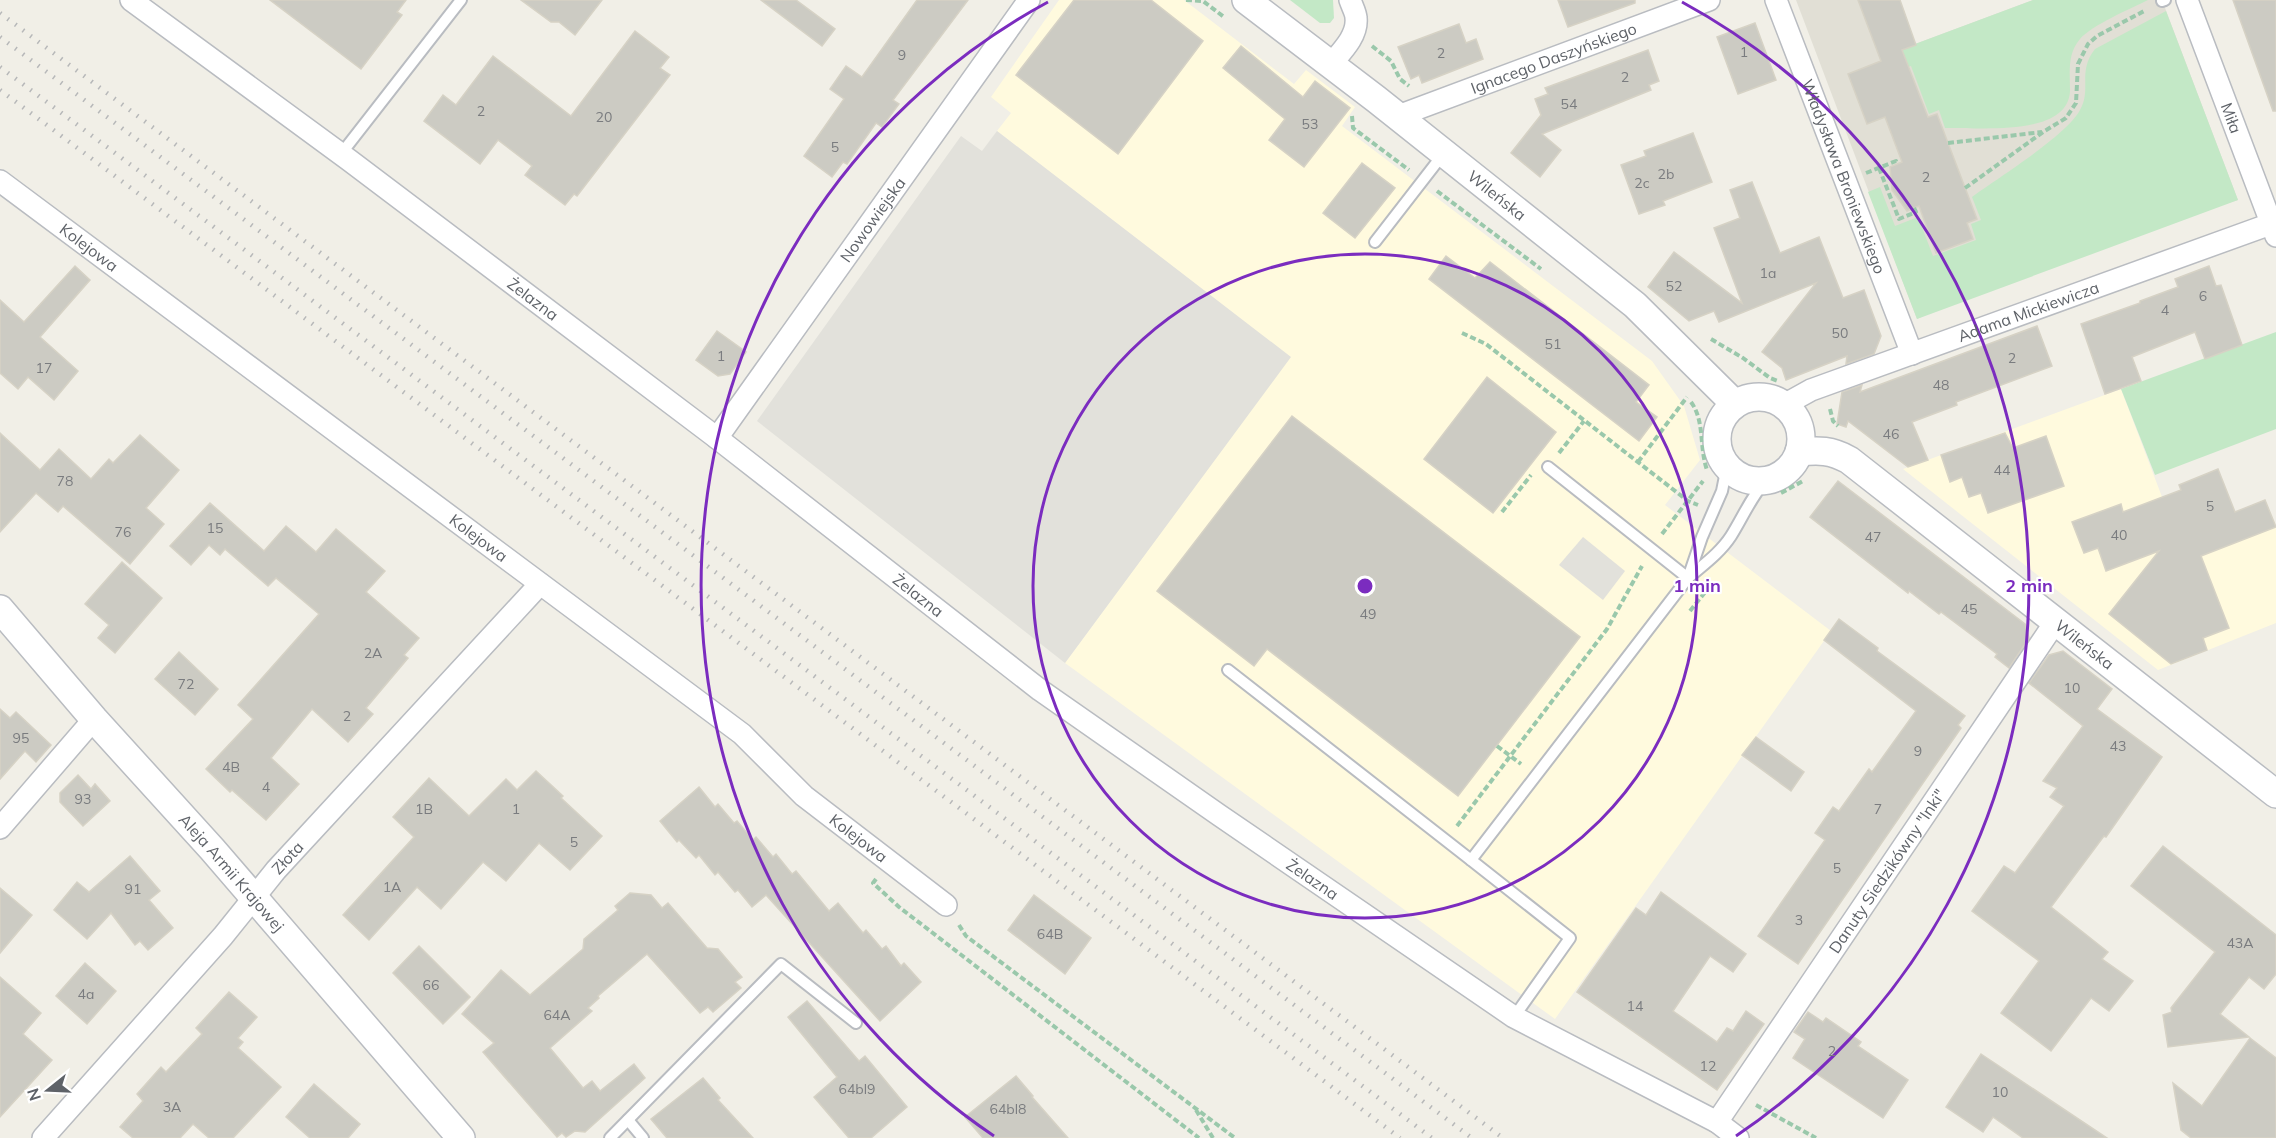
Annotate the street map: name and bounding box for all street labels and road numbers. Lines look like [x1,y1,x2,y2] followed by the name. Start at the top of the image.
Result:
[1468,18,1639,98] street label: Ignacego Daszyńskiego
[1797,76,1890,277] street label: Władysława Broniewskiego
[2217,100,2246,136] street label: Miła
[1464,166,1530,225] street label: Wileńska
[835,173,910,266] street label: Nowowiejska
[56,219,122,276] street label: Kolejowa
[504,273,562,325] street label: Żelazna
[1955,277,2102,346] street label: Adama Mickiewicza
[446,509,512,566] street label: Kolejowa
[889,569,948,621] street label: Żelazna
[2051,615,2118,674] street label: Wileńska
[1824,785,1949,957] street label: Danuty Siedzikówny "Inki"
[175,809,289,936] street label: Aleja Armii Krajowej
[826,809,892,867] street label: Kolejowa
[267,837,308,878] street label: Złota
[1283,854,1342,904] street label: Żelazna

